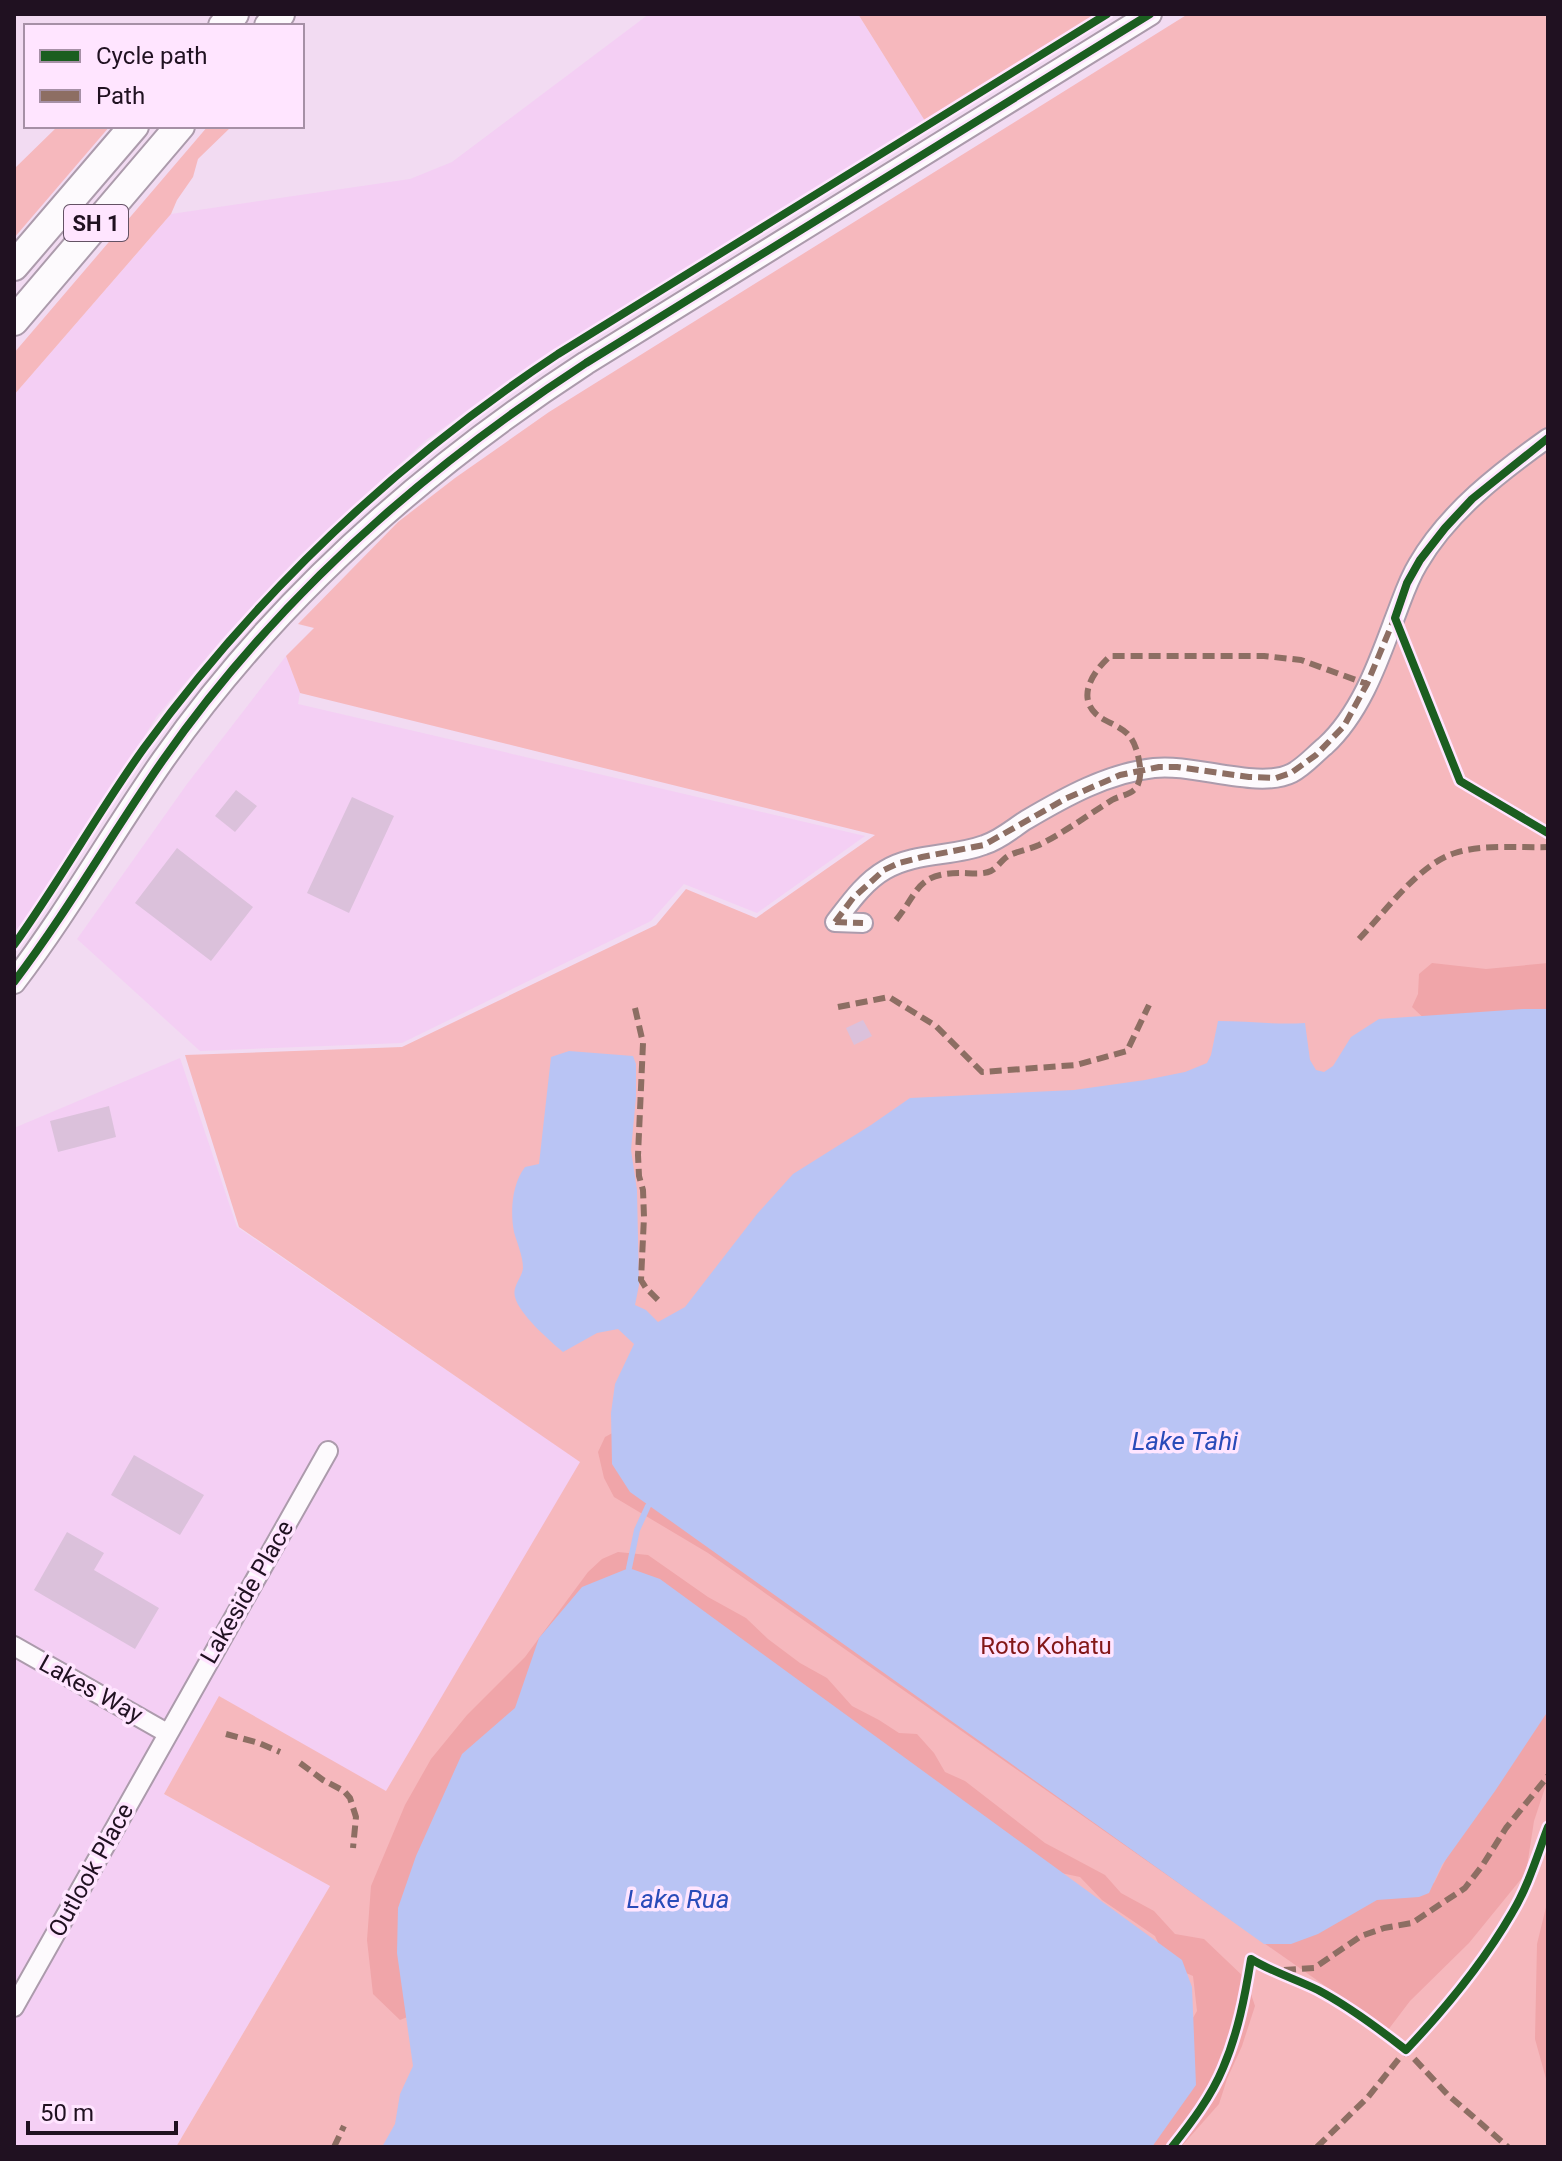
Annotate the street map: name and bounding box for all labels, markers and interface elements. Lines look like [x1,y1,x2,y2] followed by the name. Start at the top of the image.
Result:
[24,24,304,128] legend
[96,42,208,70] text: Cycle path
[96,82,145,110] text: Path
[64,205,128,241] road number: SH 1
[1132,1426,1239,1456] water label: Lake Tahi
[195,1516,299,1668] street label: Lakeside Place
[980,1632,1112,1660] park label: Roto Kohatu
[34,1649,148,1729] street label: Lakes Way
[43,1798,139,1942] street label: Outlook Place
[627,1884,729,1914] water label: Lake Rua
[28,2085,176,2135] scale bar
[40,2099,94,2127] text: 50 m

